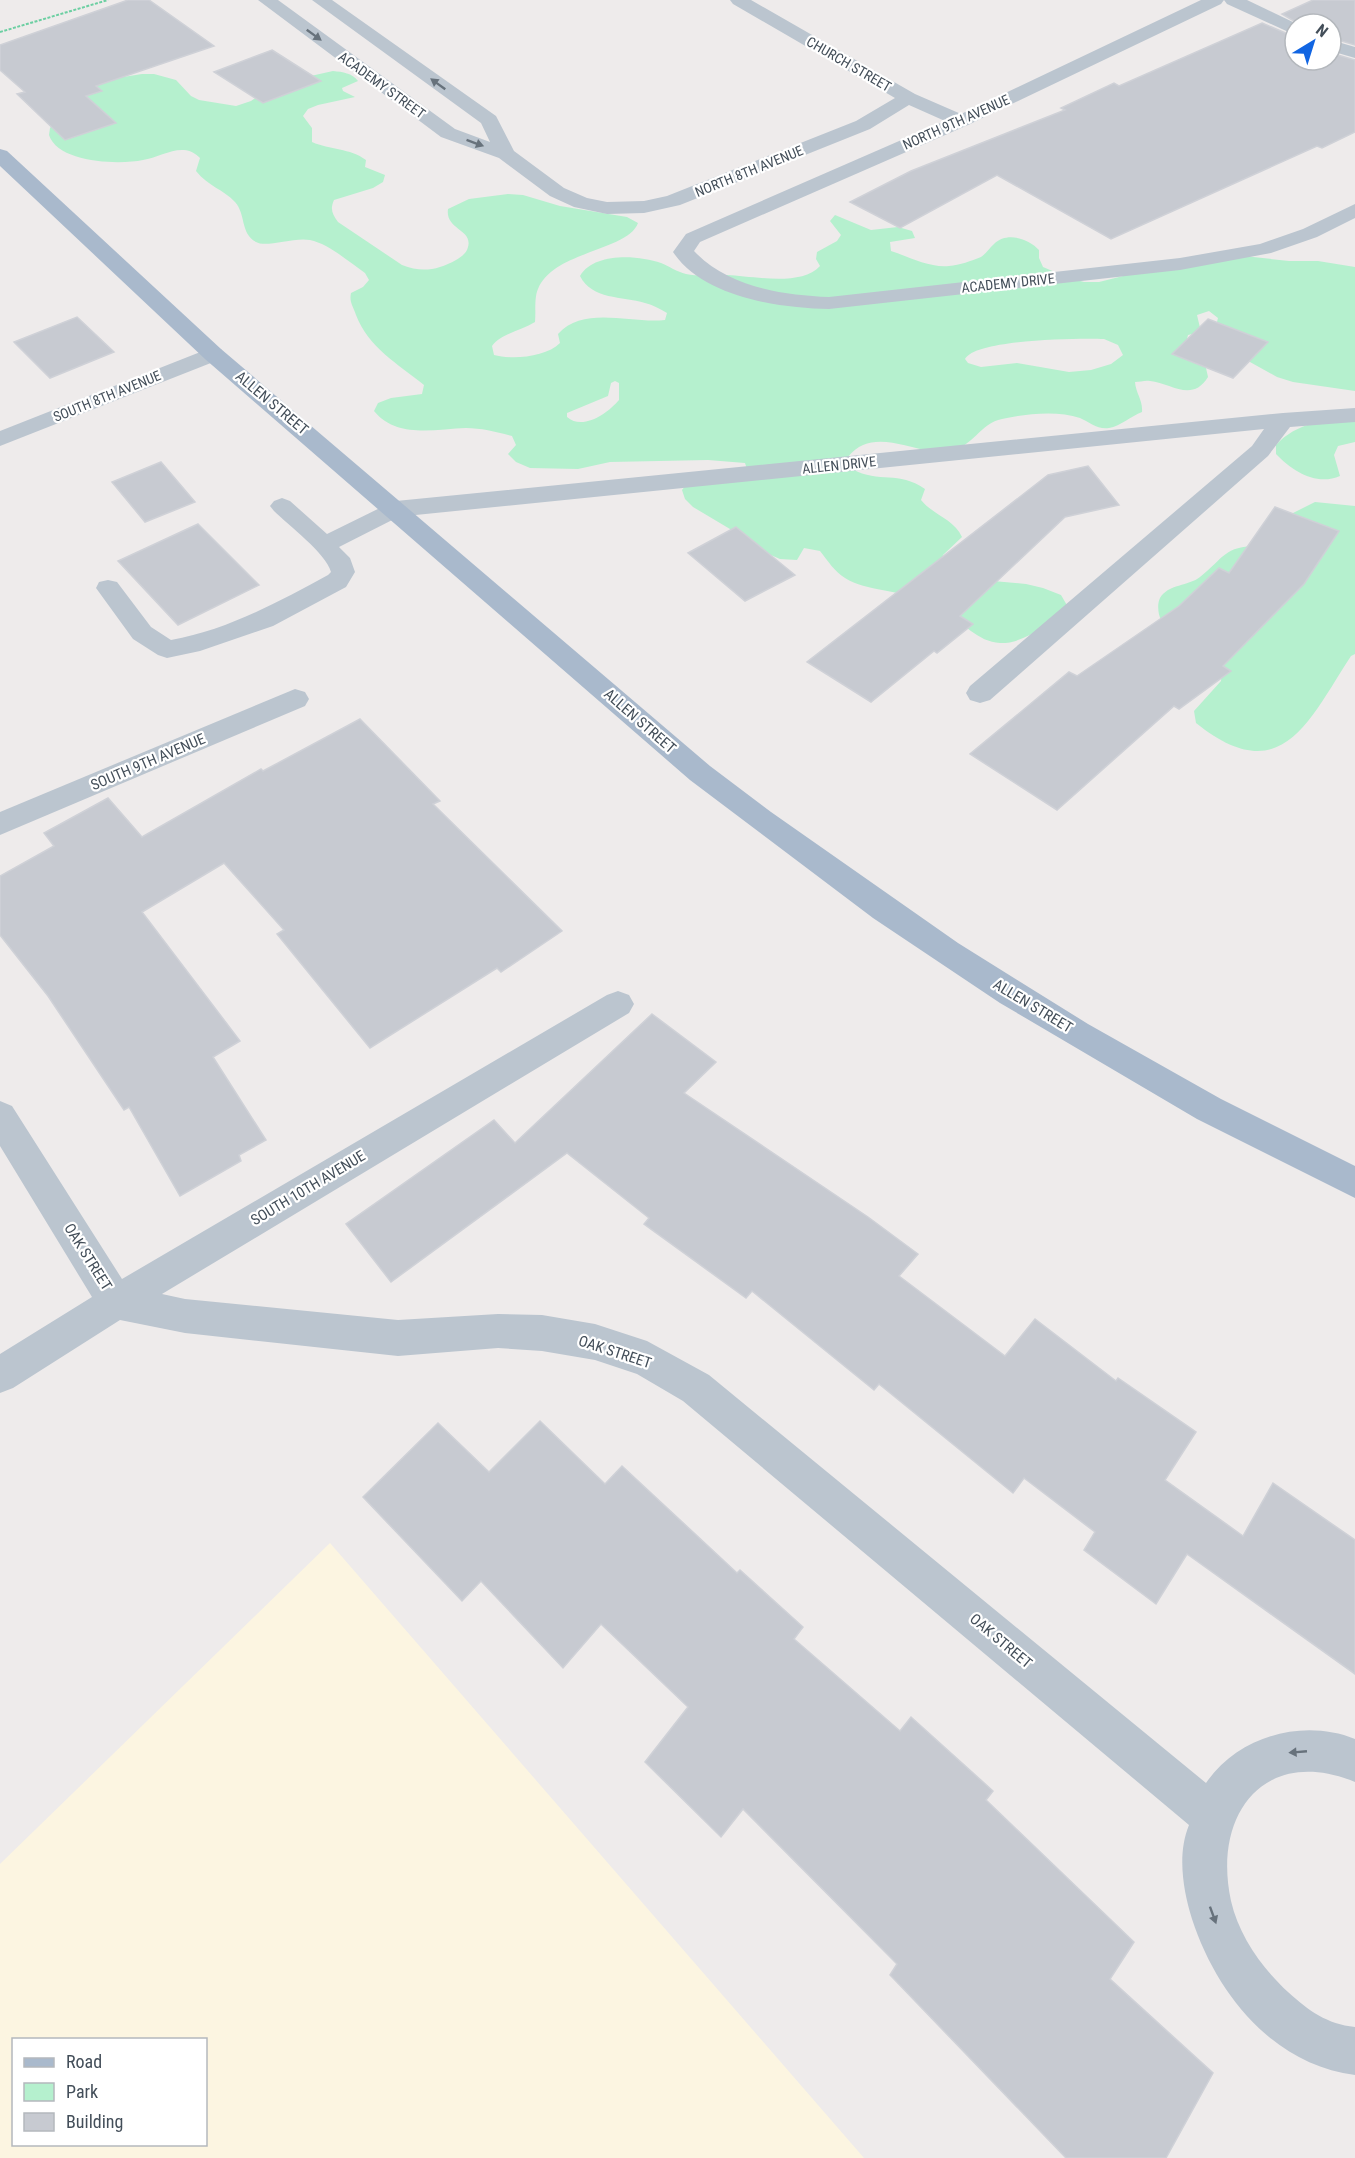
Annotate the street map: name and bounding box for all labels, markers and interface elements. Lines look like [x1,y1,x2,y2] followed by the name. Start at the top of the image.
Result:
[1283,12,1343,72] north arrow
[1312,20,1332,41] text: N
[306,28,321,40] one-way arrow
[804,33,894,95] street label: CHURCH STREET
[336,48,428,122] street label: ACADEMY STREET
[431,78,446,90] one-way arrow
[900,91,1012,153] street label: NORTH 9TH AVENUE
[466,138,484,148] one-way arrow
[693,142,805,200] street label: NORTH 8TH AVENUE
[961,270,1055,296] street label: ACADEMY DRIVE
[51,367,163,425] street label: SOUTH 8TH AVENUE
[232,367,312,439] street label: ALLEN STREET
[801,453,877,477] street label: ALLEN DRIVE
[600,685,680,757] street label: ALLEN STREET
[88,730,208,794] street label: SOUTH 9TH AVENUE
[990,975,1076,1037] street label: ALLEN STREET
[248,1147,368,1229] street label: SOUTH 10TH AVENUE
[60,1220,116,1294] street label: OAK STREET
[576,1332,654,1372] street label: OAK STREET
[966,1610,1036,1672] street label: OAK STREET
[1289,1747,1308,1757] one-way arrow
[1208,1907,1218,1925] one-way arrow
[12,2038,207,2146] legend
[66,2051,102,2072] text: Road
[66,2081,98,2102] text: Park
[66,2111,123,2132] text: Building

